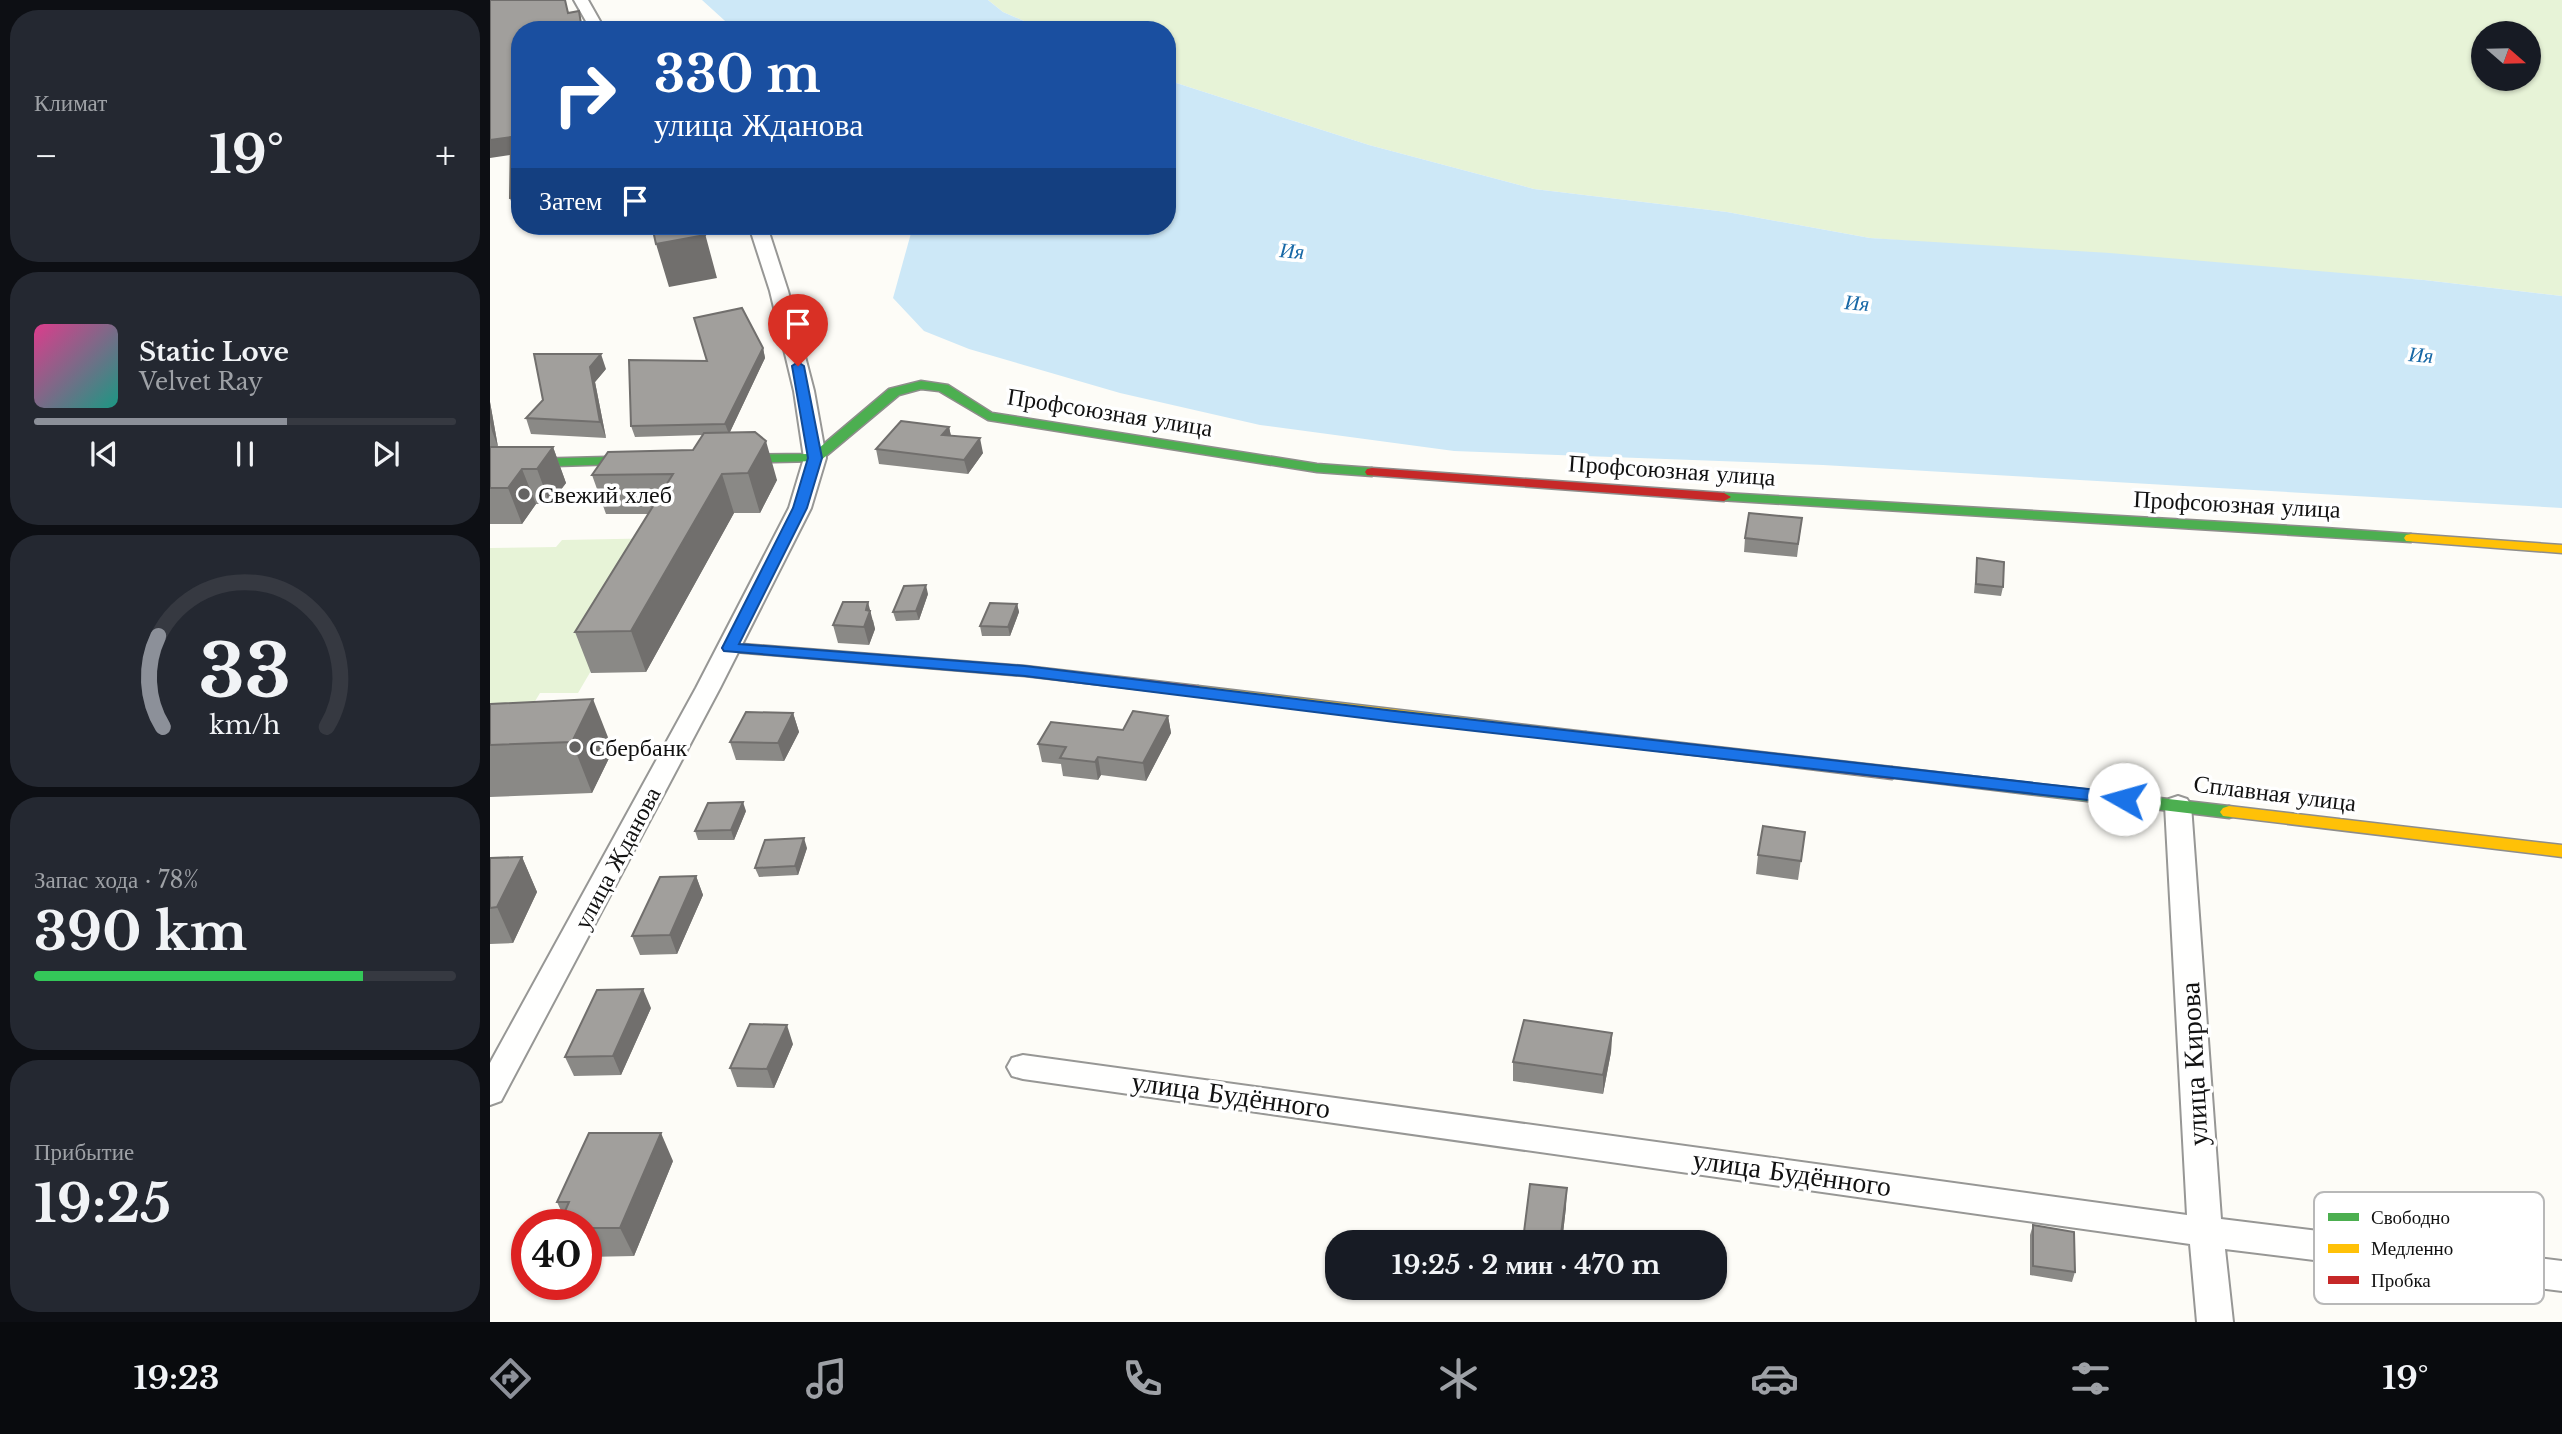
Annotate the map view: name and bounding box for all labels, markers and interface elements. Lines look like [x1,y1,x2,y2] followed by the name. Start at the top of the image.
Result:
[2471,21,2541,91] north arrow
[2471,21,2541,91] map controls
[654,44,821,105] text: 330 m
[539,49,630,140] icon: right
[34,89,107,117] text: Климат
[654,105,863,145] text: улица Жданова
[209,123,284,187] text: 19°
[34,132,58,179] text: −
[435,132,456,179] text: +
[616,182,654,220] icon: arrive
[539,185,602,217] text: Затем
[1277,237,1306,265] water label: Ия
[1842,289,1871,317] water label: Ия
[768,294,828,366] pin
[779,305,817,343] icon: arrive
[139,336,289,368] text: Static Love
[2406,341,2435,369] water label: Ия
[139,368,263,396] text: Velvet Ray
[1005,381,1215,443] street label: Профсоюзная улица
[85,435,123,473] icon: previous
[226,435,264,473] icon: pause
[367,435,405,473] icon: next
[1567,448,1777,492] street label: Профсоюзная улица
[538,480,672,509] place label: Свежий хлеб
[2133,484,2342,524] street label: Профсоюзная улица
[516,486,532,502] marker: Свежий хлеб
[199,626,291,717] text: 33
[210,710,280,741] text: km/h
[589,733,688,762] place label: Сбербанк
[567,739,583,755] marker: Сбербанк
[2087,762,2161,836] position arrow
[2192,769,2358,817] street label: Сплавная улица
[567,782,667,934] street label: улица Жданова
[34,866,199,894] text: Запас хода · 78%
[34,900,247,964] text: 390 km
[2172,981,2216,1147] street label: улица Кирова
[1129,1064,1333,1126] street label: улица Будённого
[34,1138,134,1166] text: Прибытие
[1690,1142,1894,1204] street label: улица Будённого
[34,1172,171,1236] text: 19:25
[2314,1192,2544,1304] legend
[2371,1206,2450,1229] text: Свободно
[511,1209,602,1300] speed limit sign: 40
[2371,1237,2453,1260] text: Медленно
[1392,1249,1660,1281] text: 19:25 · 2 мин · 470 m
[2371,1269,2431,1292] text: Пробка
[486,1354,535,1403] icon: directions
[802,1354,851,1403] icon: music
[1118,1354,1167,1403] icon: phone
[1434,1354,1483,1403] icon: climate
[1750,1354,1799,1403] icon: car
[2066,1354,2115,1403] icon: filters
[133,1358,219,1398] text: 19:23
[2382,1358,2428,1398] text: 19°

